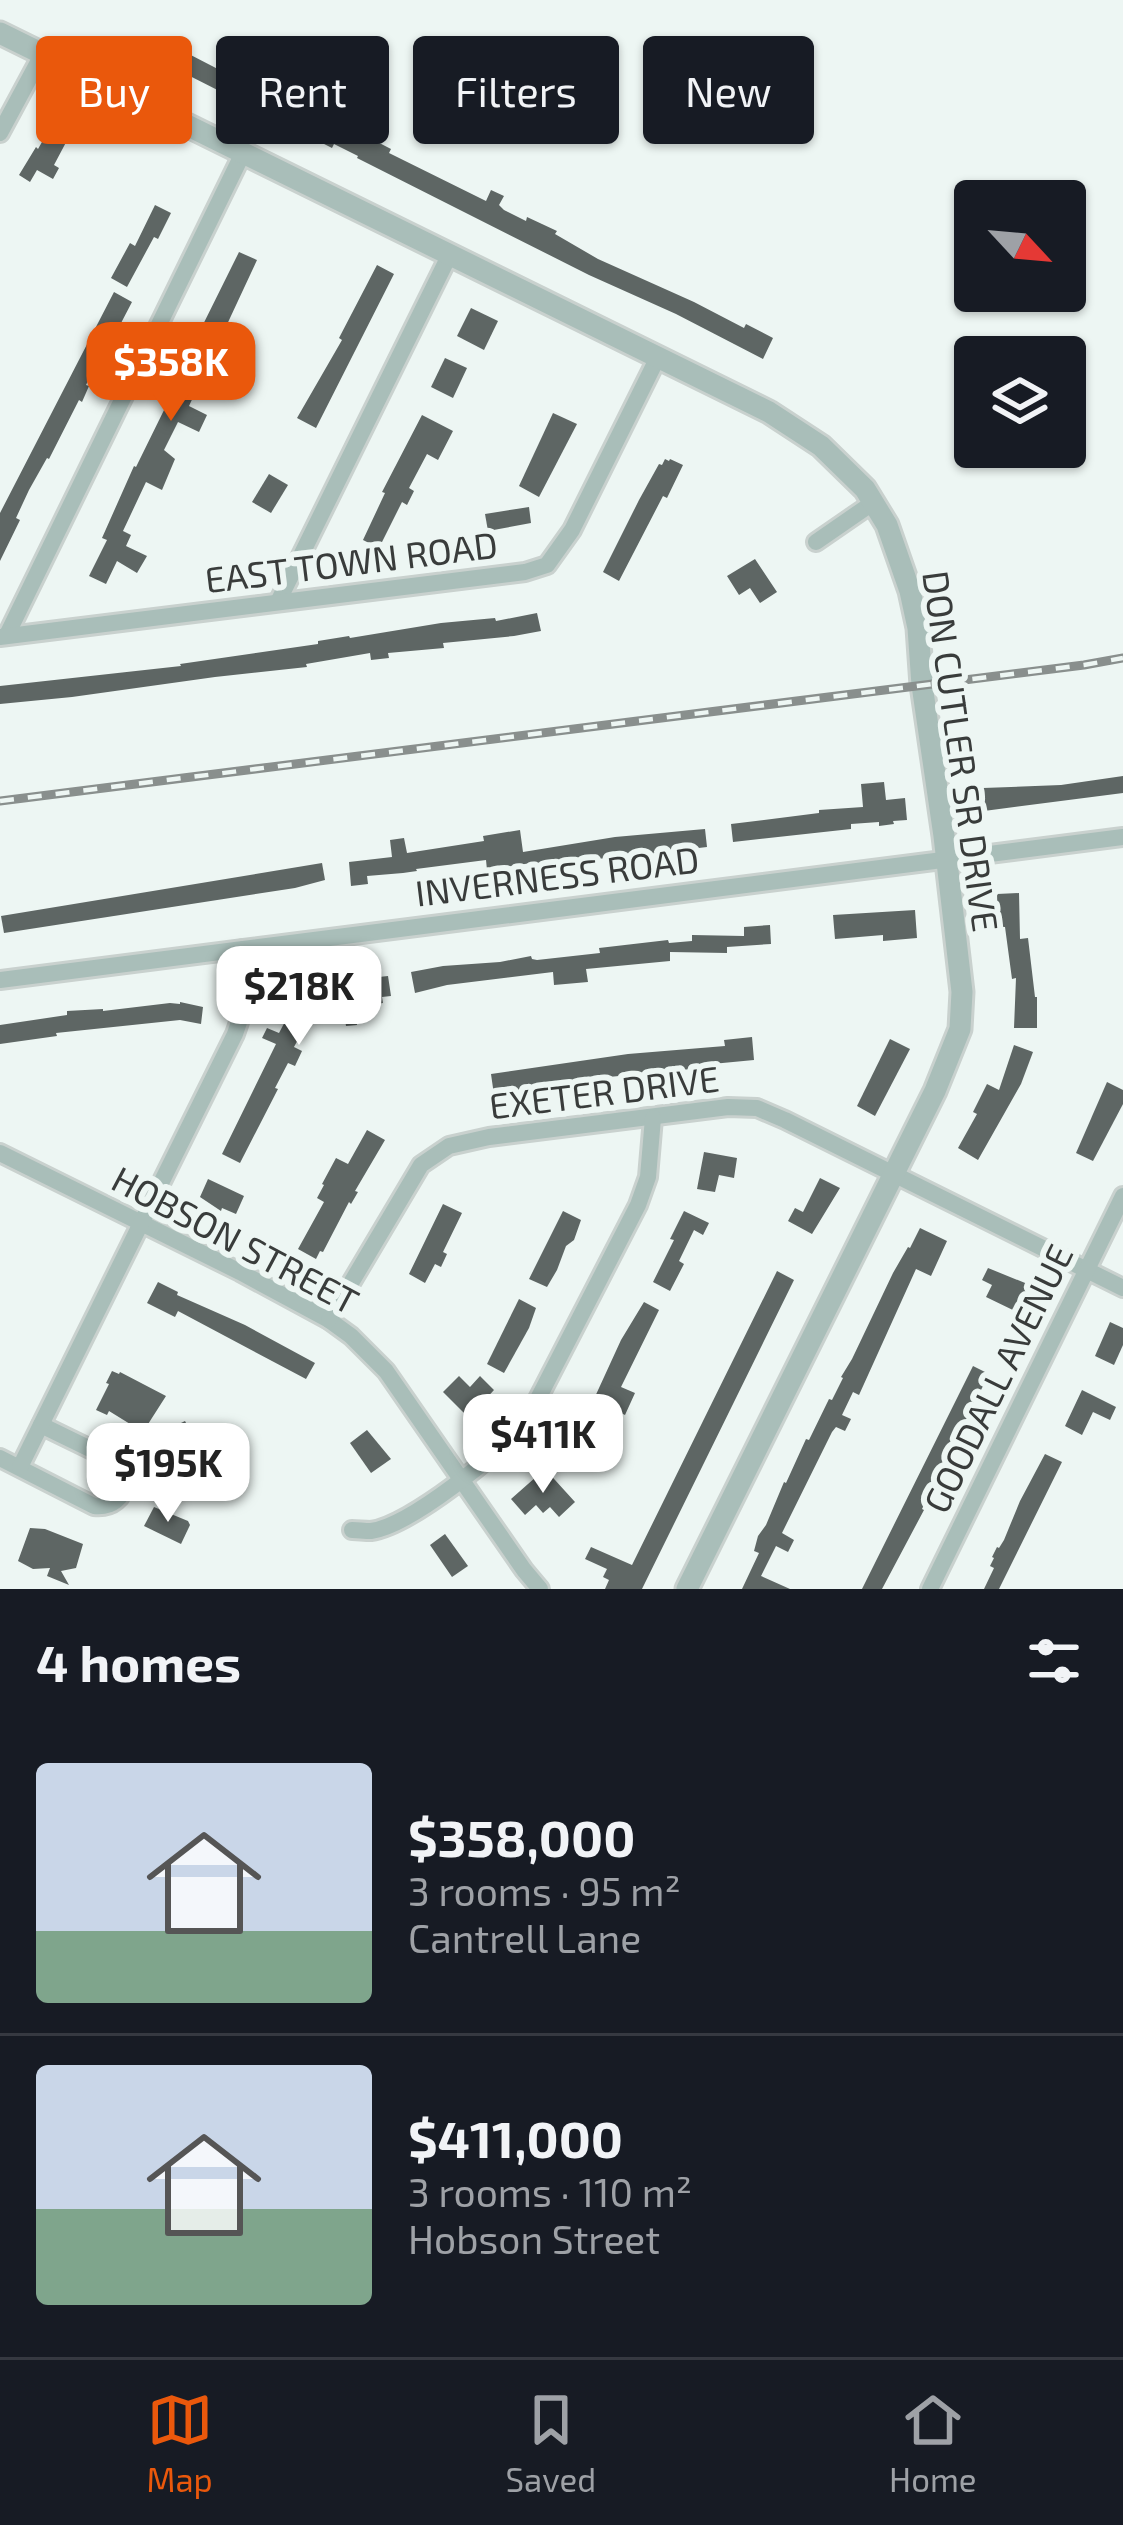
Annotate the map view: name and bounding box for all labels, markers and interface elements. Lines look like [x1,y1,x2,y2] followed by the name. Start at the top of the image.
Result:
[36,36,192,144] chip: Buy
[216,36,389,144] chip: Rent
[413,36,619,144] chip: Filters
[643,36,814,144] chip: New
[954,180,1086,312] north arrow
[954,180,1086,468] map controls
[87,322,255,424] pin: $358K
[954,336,1086,468] button: layers
[113,337,229,384] text: $358K
[202,522,500,600] street label: EAST TOWN ROAD
[915,568,1009,934] street label: DON CUTLER SR DRIVE
[413,836,701,914] street label: INVERNESS ROAD
[215,946,383,1048] pin: $218K
[243,961,355,1008] text: $218K
[487,1056,721,1126] street label: EXETER DRIVE
[106,1156,367,1322] street label: HOBSON STREET
[913,1237,1081,1519] street label: GOODALL AVENUE
[459,1394,627,1496] pin: $411K
[490,1409,596,1456] text: $411K
[84,1423,252,1525] pin: $195K
[114,1438,222,1485] text: $195K
[1021,1628,1087,1694] icon: filters
[36,1631,241,1692] text: 4 homes
[408,1806,635,1867] text: $358,000
[132,1811,276,1955] icon: home
[408,1867,681,1914] text: 3 rooms · 95 m²
[408,1914,641,1961] text: Cantrell Lane
[408,2107,623,2168] text: $411,000
[132,2113,276,2257] icon: home
[408,2168,692,2215] text: 3 rooms · 110 m²
[408,2215,660,2262] text: Hobson Street
[146,2387,213,2499] tab: Map
[506,2387,596,2499] tab: Saved
[889,2387,977,2499] tab: Home

